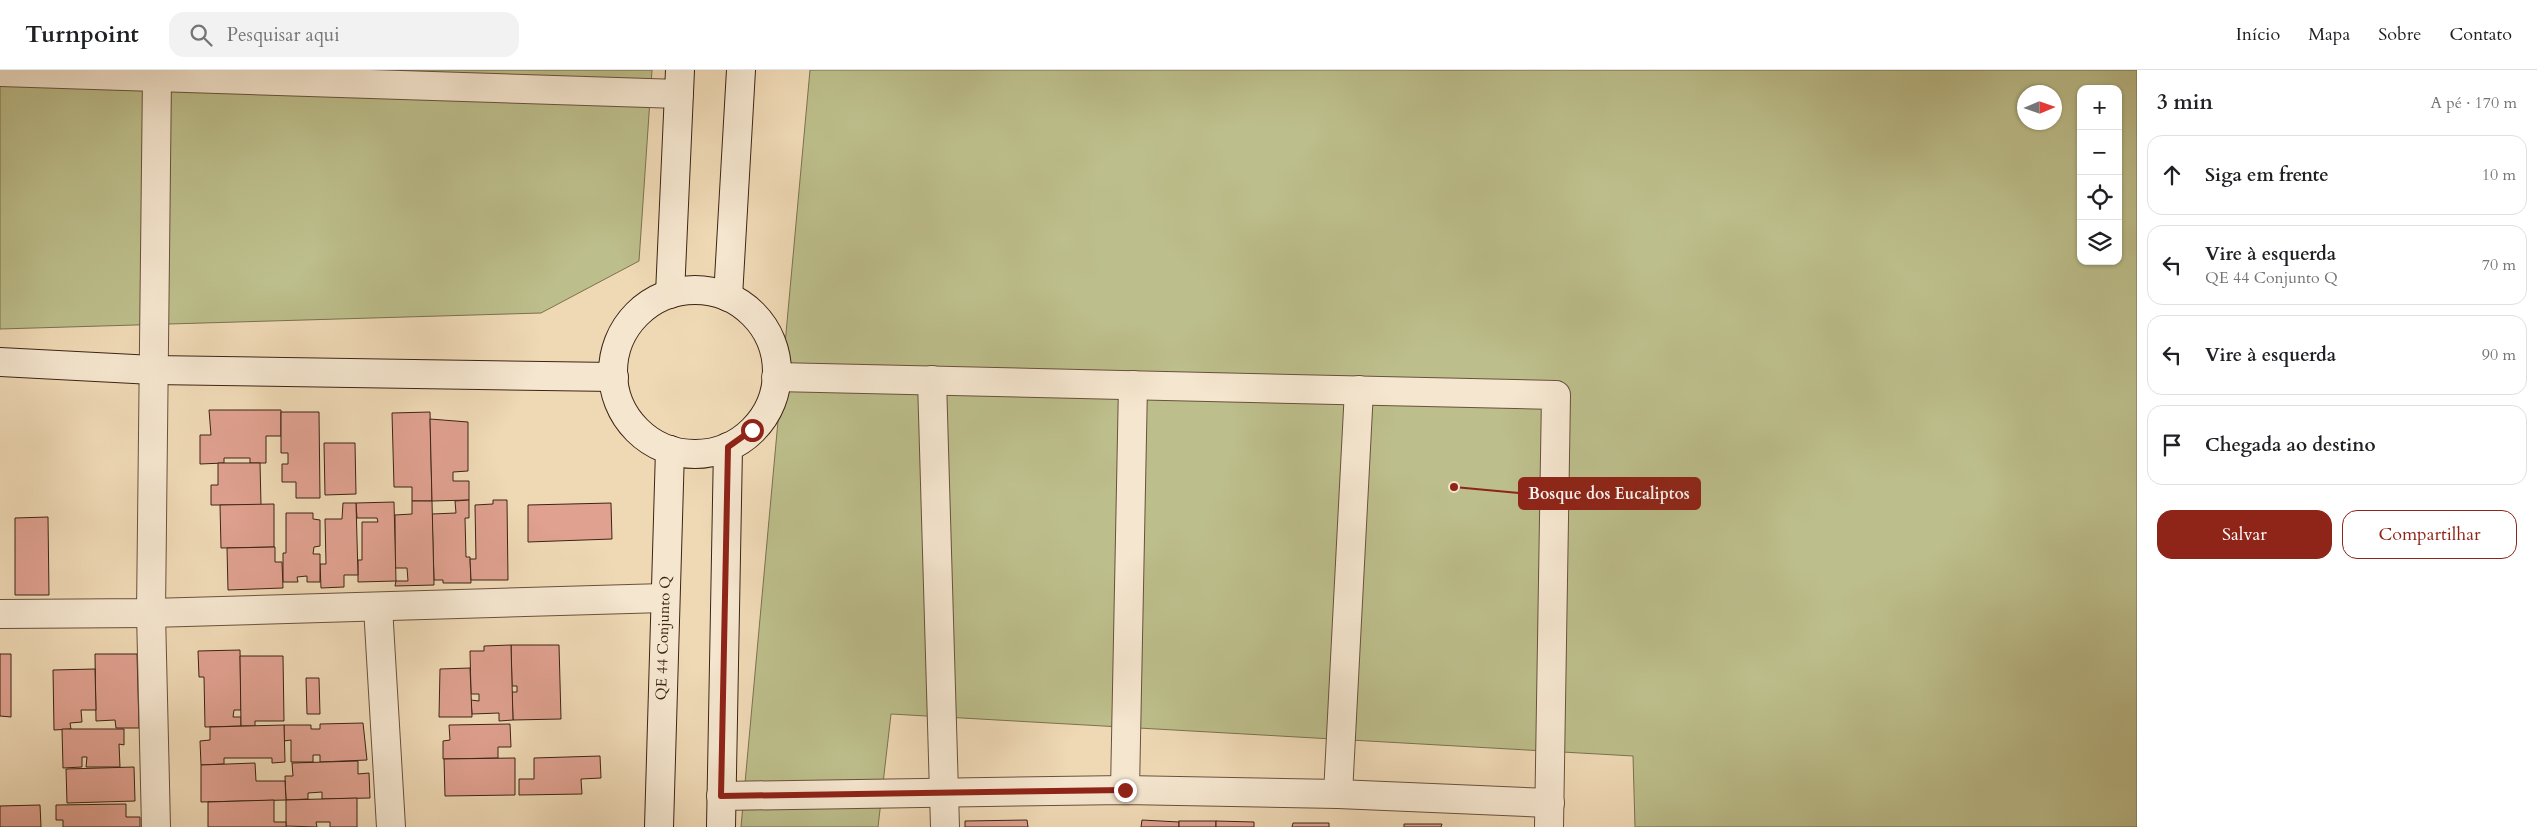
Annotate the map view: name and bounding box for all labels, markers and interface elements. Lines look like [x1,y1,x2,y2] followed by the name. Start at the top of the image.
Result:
[169,12,519,57] search box
[25,18,139,51] text: Turnpoint
[187,21,215,49] icon: search
[227,22,340,48] text: Pesquisar aqui
[2236,22,2280,47] text: Início
[2308,22,2350,47] text: Mapa
[2378,22,2421,47] text: Sobre
[2449,22,2512,47] text: Contato
[2017,85,2062,130] north arrow
[2077,85,2122,265] map controls
[2077,85,2122,130] button: +
[2157,88,2213,117] text: 3 min
[2430,92,2517,114] text: A pé · 170 m
[2077,130,2122,175] button: −
[2158,161,2186,189] icon: ahead
[2205,162,2329,188] text: Siga em frente
[2482,164,2516,186] text: 10 m
[2077,175,2122,220] button: locate
[2077,220,2122,265] button: layers
[2205,241,2336,267] text: Vire à esquerda
[2158,251,2186,279] icon: left
[2482,254,2516,276] text: 70 m
[2205,267,2338,289] text: QE 44 Conjunto Q
[2158,341,2186,369] icon: left
[2205,342,2336,368] text: Vire à esquerda
[2482,344,2516,366] text: 90 m
[741,419,764,442] route start
[2158,431,2186,459] icon: arrive
[2205,432,2376,458] text: Chegada ao destino
[1519,478,1700,509] callout: Bosque dos Eucaliptos
[1528,483,1690,505] text: Bosque dos Eucaliptos
[2157,510,2332,559] button: Salvar
[2342,510,2517,559] button: Compartilhar
[651,575,675,701] street label: QE 44 Conjunto Q
[1114,779,1137,802] route end

